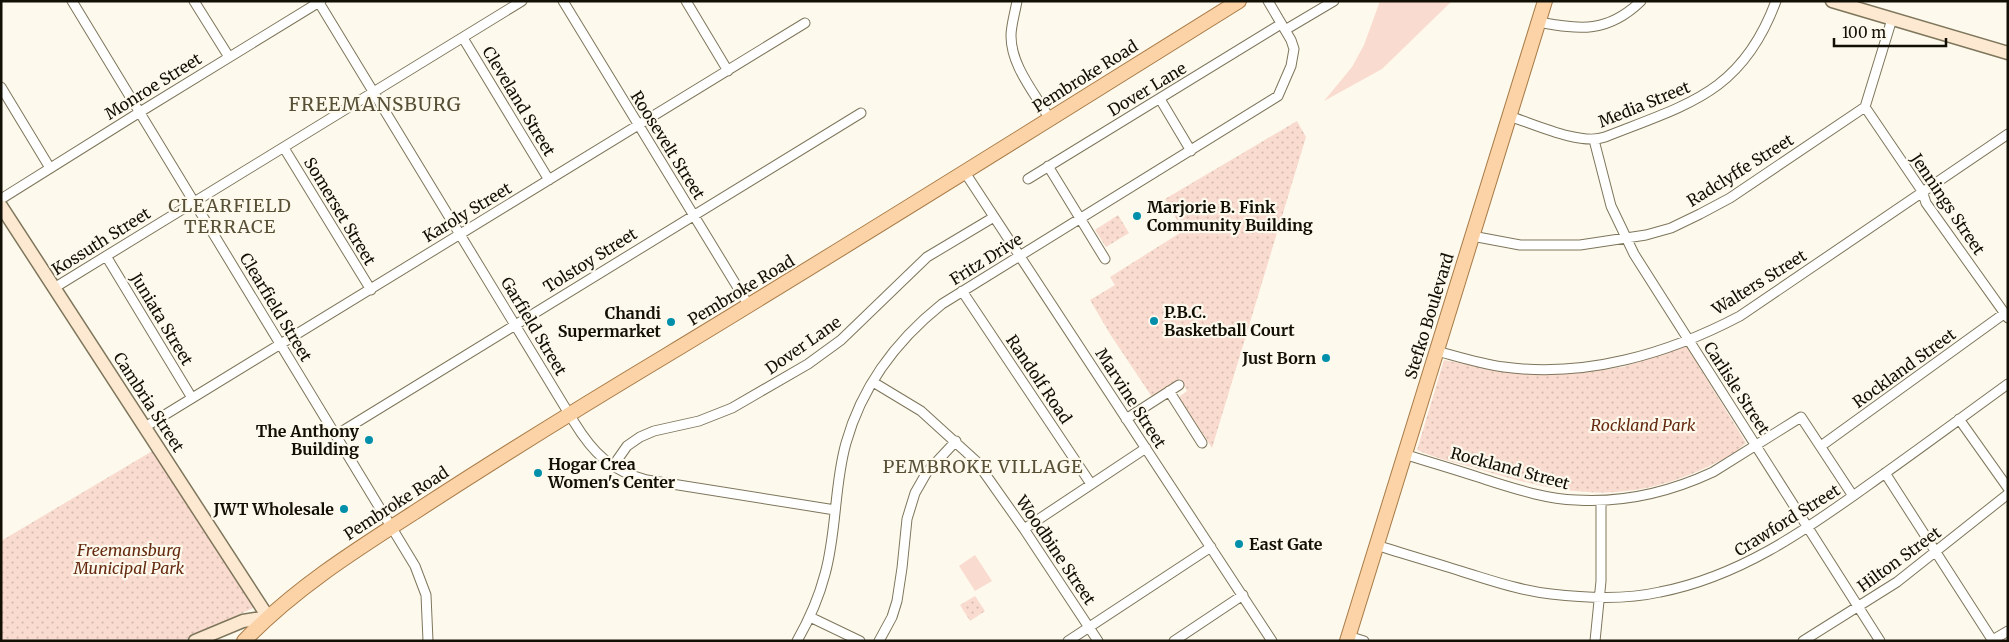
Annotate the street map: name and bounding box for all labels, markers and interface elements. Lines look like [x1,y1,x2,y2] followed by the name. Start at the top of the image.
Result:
[1834,15,1946,47] scale bar
[1842,23,1886,42] text: 100 m
[1029,35,1142,116] street label: Pembroke Road
[478,43,560,160] street label: Cleveland Street
[101,48,206,124] street label: Monroe Street
[1104,58,1190,120] street label: Dover Lane
[1595,76,1694,131] street label: Media Street
[627,87,710,204] street label: Roosevelt Street
[288,92,462,116] district label: FREEMANSBURG
[1683,129,1798,211] street label: Radclyffe Street
[1906,149,1990,259] street label: Jennings Street
[300,153,380,269] street label: Somerset Street
[419,177,515,246] street label: Karoly Street
[168,194,292,238] district label: CLEARFIELD TERRACE
[1147,197,1313,235] place label: Marjorie B. Fink Community Building
[48,202,155,279] street label: Kossuth Street
[1131,210,1143,222] marker: Marjorie B. Fink Community Building
[540,223,641,297] street label: Tolstoy Street
[946,229,1026,289] street label: Fritz Drive
[1707,245,1810,319] street label: Walters Street
[236,249,317,366] street label: Clearfield Street
[684,250,798,330] street label: Pembroke Road
[1400,250,1458,381] street label: Stefko Boulevard
[126,268,198,369] street label: Juniata Street
[497,273,572,379] street label: Garfield Street
[1164,302,1295,340] place label: P.B.C. Basketball Court
[558,303,662,341] place label: Chandi Supermarket
[761,312,845,378] street label: Dover Lane
[1148,315,1160,327] marker: P.B.C. Basketball Court
[665,316,677,328] marker: Chandi Supermarket
[1849,324,1960,412] street label: Rockland Street
[1002,331,1076,428] street label: Randolf Road
[1700,338,1775,439] street label: Carlisle Street
[1091,344,1171,452] street label: Marvine Street
[109,348,189,456] street label: Cambria Street
[1241,348,1316,368] place label: Just Born
[1320,352,1332,364] marker: Just Born
[1590,415,1696,435] park label: Rockland Park
[256,421,360,459] place label: The Anthony Building
[363,434,375,446] marker: The Anthony Building
[1448,443,1572,494] street label: Rockland Street
[547,454,676,492] place label: Hogar Crea Women's Center
[883,455,1083,478] district label: PEMBROKE VILLAGE
[340,462,452,544] street label: Pembroke Road
[532,467,544,479] marker: Hogar Crea Women's Center
[1731,479,1844,560] street label: Crawford Street
[1011,491,1100,609] street label: Woodbine Street
[213,499,334,519] place label: JWT Wholesale
[338,503,350,515] marker: JWT Wholesale
[1853,522,1945,596] street label: Hilton Street
[1249,534,1323,554] place label: East Gate
[1233,538,1245,550] marker: East Gate
[73,540,184,578] park label: Freemansburg Municipal Park

